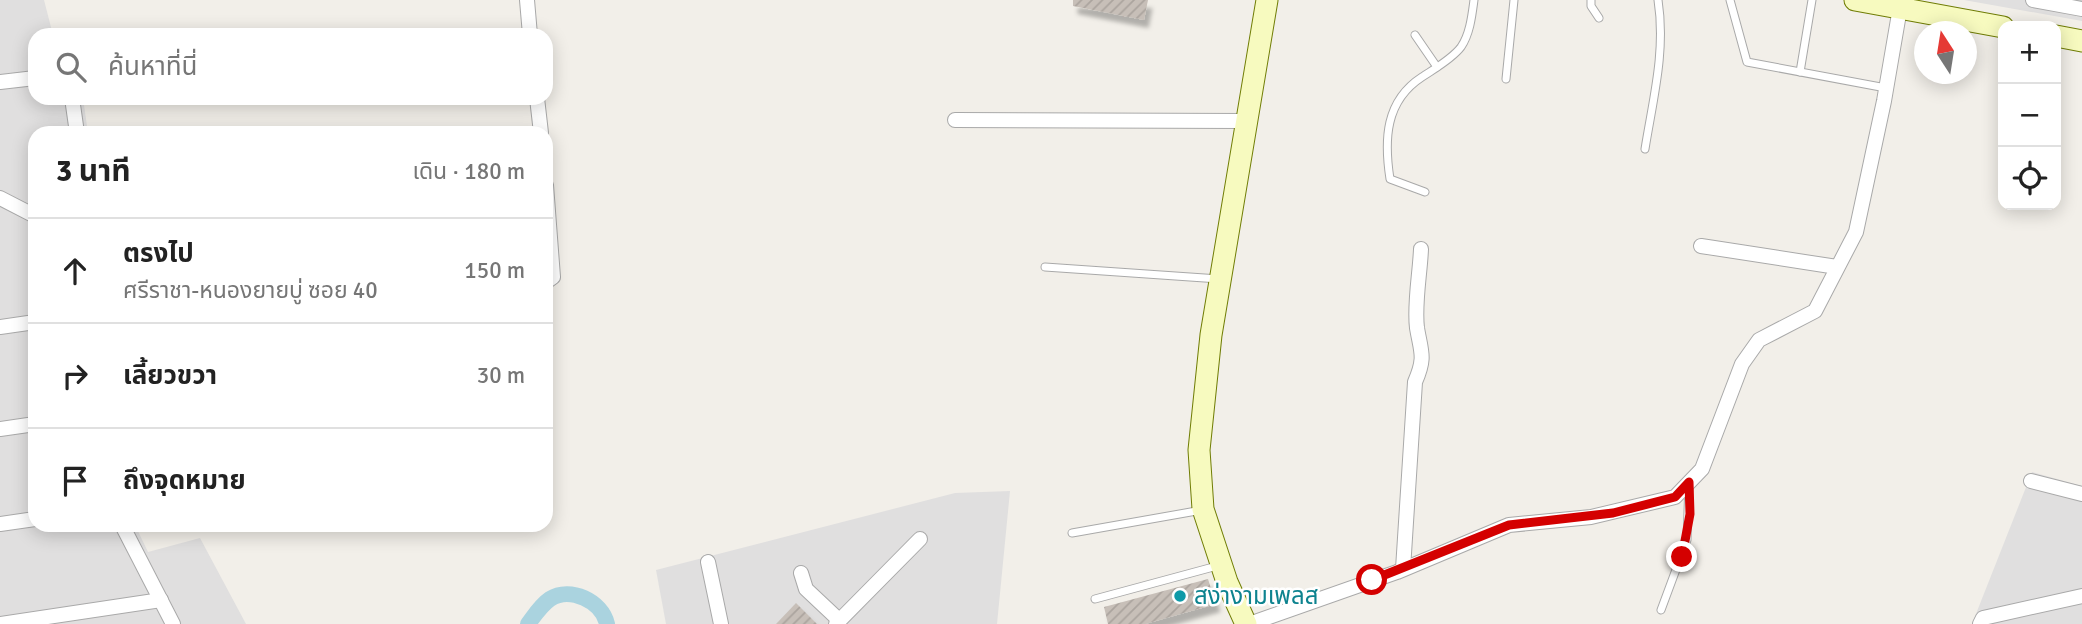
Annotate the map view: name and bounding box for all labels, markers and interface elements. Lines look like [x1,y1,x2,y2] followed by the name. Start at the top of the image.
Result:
[1914,21,1977,84] north arrow
[1998,21,2061,210] map controls
[1998,21,2061,84] button: +
[28,28,553,105] search box
[52,48,90,86] icon: search
[108,51,198,83] text: ค้นหาที่นี่
[1998,84,2061,147] button: −
[1998,147,2061,210] button: locate
[56,153,131,190] text: 3 นาที
[412,157,525,186] text: เดิน · 180 m
[123,238,194,270] text: ตรงไป
[56,252,94,290] icon: ahead
[464,256,525,285] text: 150 m
[123,276,378,305] text: ศรีราชา-หนองยายบู่ ซอย 40
[56,357,94,395] icon: right
[123,360,217,392] text: เลี้ยวขวา
[477,361,525,390] text: 30 m
[56,462,94,500] icon: arrive
[123,465,246,497] text: ถึงจุดหมาย
[1666,541,1697,572] route end
[1356,564,1387,595] route start
[1194,581,1318,611] place label: สง่างามเพลส
[1172,588,1188,604] marker: สง่างามเพลส

